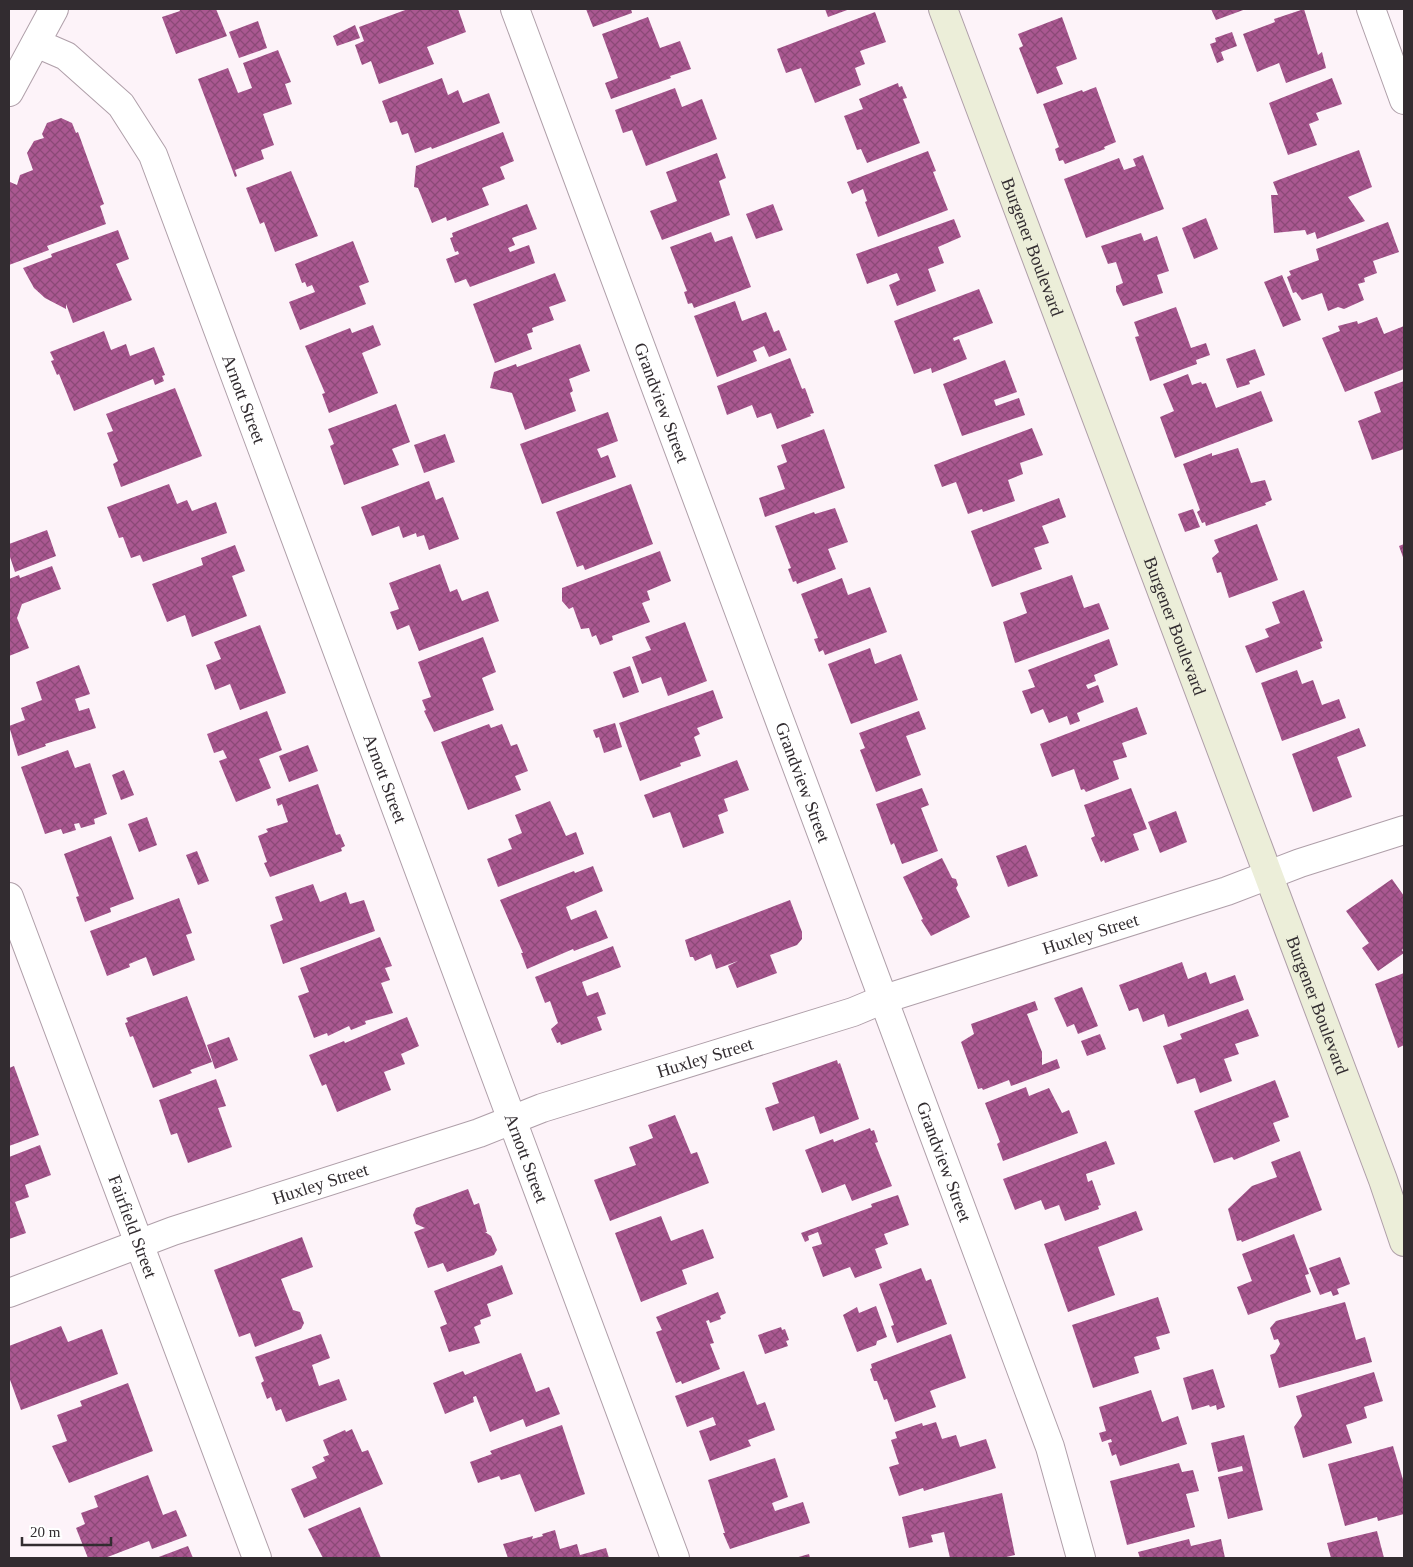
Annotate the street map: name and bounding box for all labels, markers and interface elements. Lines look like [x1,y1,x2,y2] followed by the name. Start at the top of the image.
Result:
[997,175,1067,319] street label: Burgener Boulevard
[630,340,693,465] street label: Grandview Street
[218,352,269,446] street label: Arnott Street
[1140,554,1210,698] street label: Burgener Boulevard
[771,719,834,845] street label: Grandview Street
[359,731,411,826] street label: Arnott Street
[1040,909,1141,958] street label: Huxley Street
[1282,933,1352,1077] street label: Burgener Boulevard
[654,1033,756,1082] street label: Huxley Street
[912,1099,975,1225] street label: Grandview Street
[501,1111,552,1205] street label: Arnott Street
[270,1159,371,1209] street label: Huxley Street
[104,1172,161,1281] street label: Fairfield Street
[22,1514,111,1546] scale bar
[30,1524,61,1540] text: 20 m

